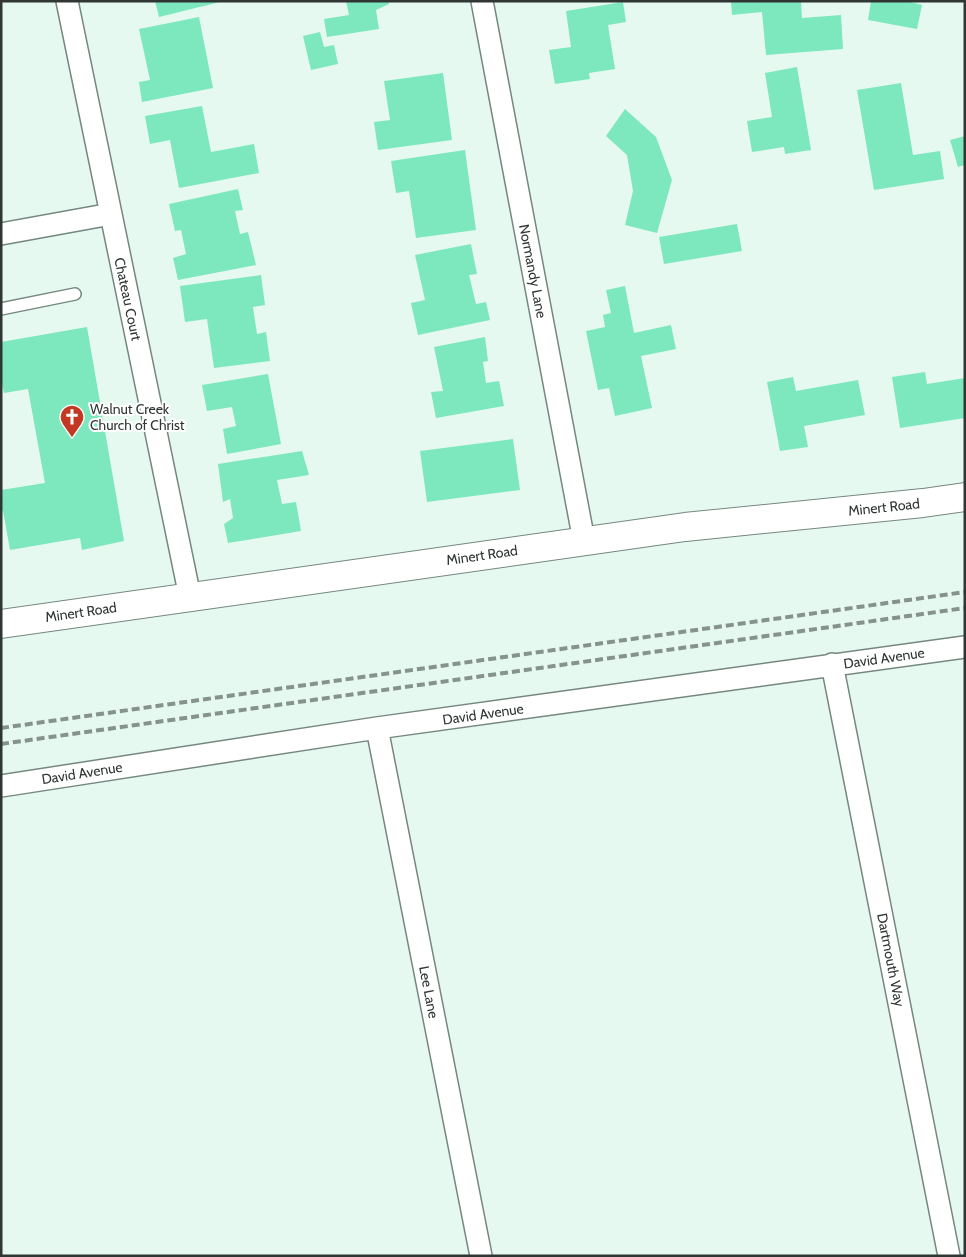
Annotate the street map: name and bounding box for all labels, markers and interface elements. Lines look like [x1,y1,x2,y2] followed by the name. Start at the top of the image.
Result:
[515,222,551,320] street label: Normandy Lane
[110,256,146,342] street label: Chateau Court
[90,400,185,434] place label: Walnut Creek Church of Christ
[59,404,85,438] church icon: Walnut Creek Church of Christ
[847,494,921,520] street label: Minert Road
[445,541,519,569] street label: Minert Road
[44,598,118,626] street label: Minert Road
[842,643,926,673] street label: David Avenue
[441,699,525,729] street label: David Avenue
[40,758,124,788] street label: David Avenue
[873,912,909,1008] street label: Dartmouth Way
[415,964,443,1020] street label: Lee Lane

